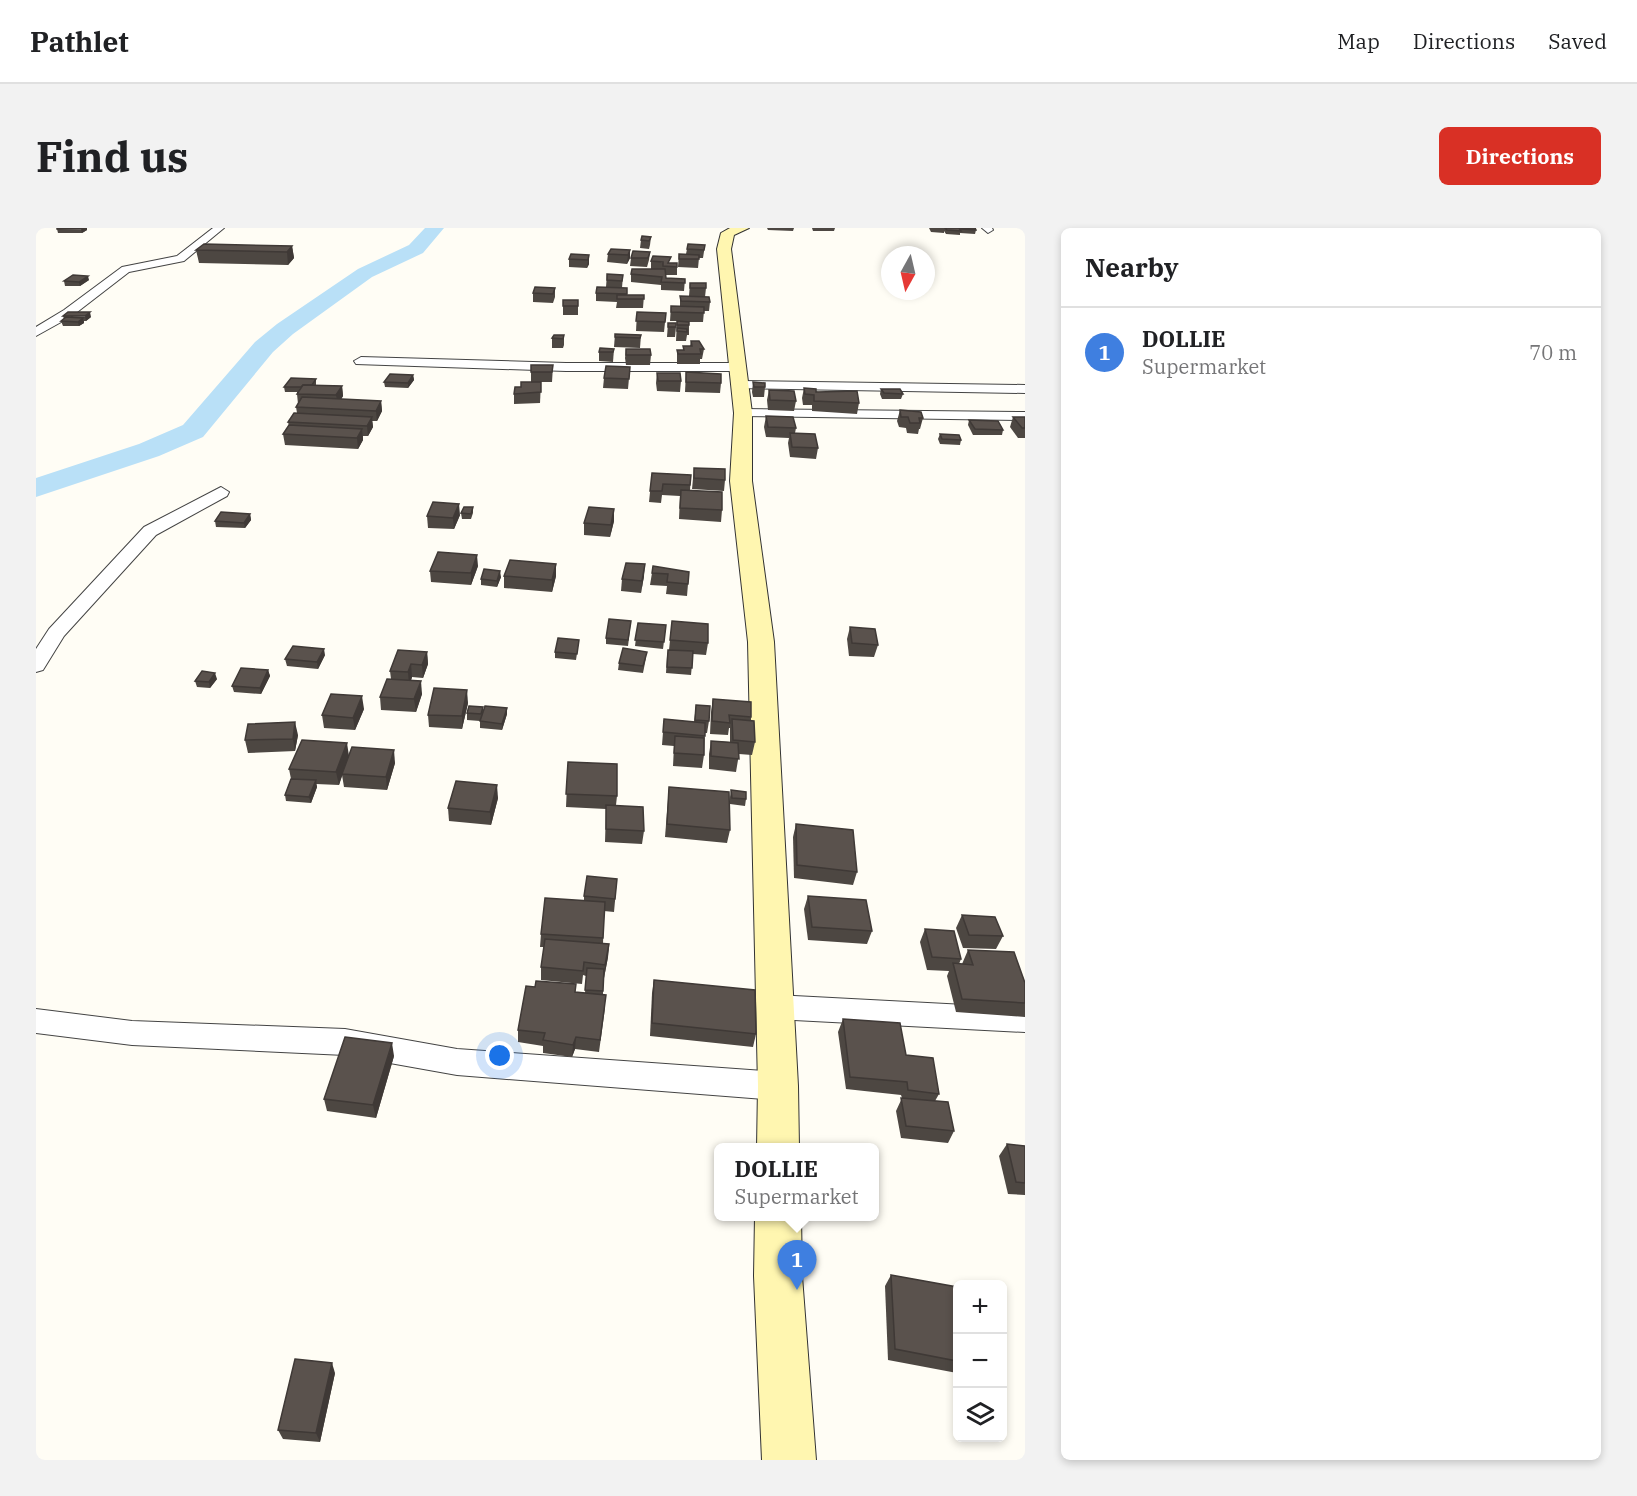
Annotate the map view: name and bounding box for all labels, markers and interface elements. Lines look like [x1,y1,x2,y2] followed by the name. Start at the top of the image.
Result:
[30,23,129,60] text: Pathlet
[1337,27,1380,55] text: Map
[1413,27,1515,55] text: Directions
[1548,27,1607,55] text: Saved
[1439,127,1601,185] button: Directions
[36,129,188,184] text: Find us
[881,246,935,300] north arrow
[1085,250,1179,284] text: Nearby
[1142,324,1226,353] text: DOLLIE
[1099,339,1111,366] text: 1
[1529,339,1577,366] text: 70 m
[1142,353,1266,380] text: Supermarket
[485,1041,514,1070] your location
[714,1143,879,1221] popup
[734,1154,818,1183] text: DOLLIE
[734,1183,859,1210] text: Supermarket
[778,1240,816,1290] pin: 1
[953,1280,1007,1442] map controls
[953,1280,1007,1334] button: +
[953,1334,1007,1388] button: −
[953,1388,1007,1442] button: layers

